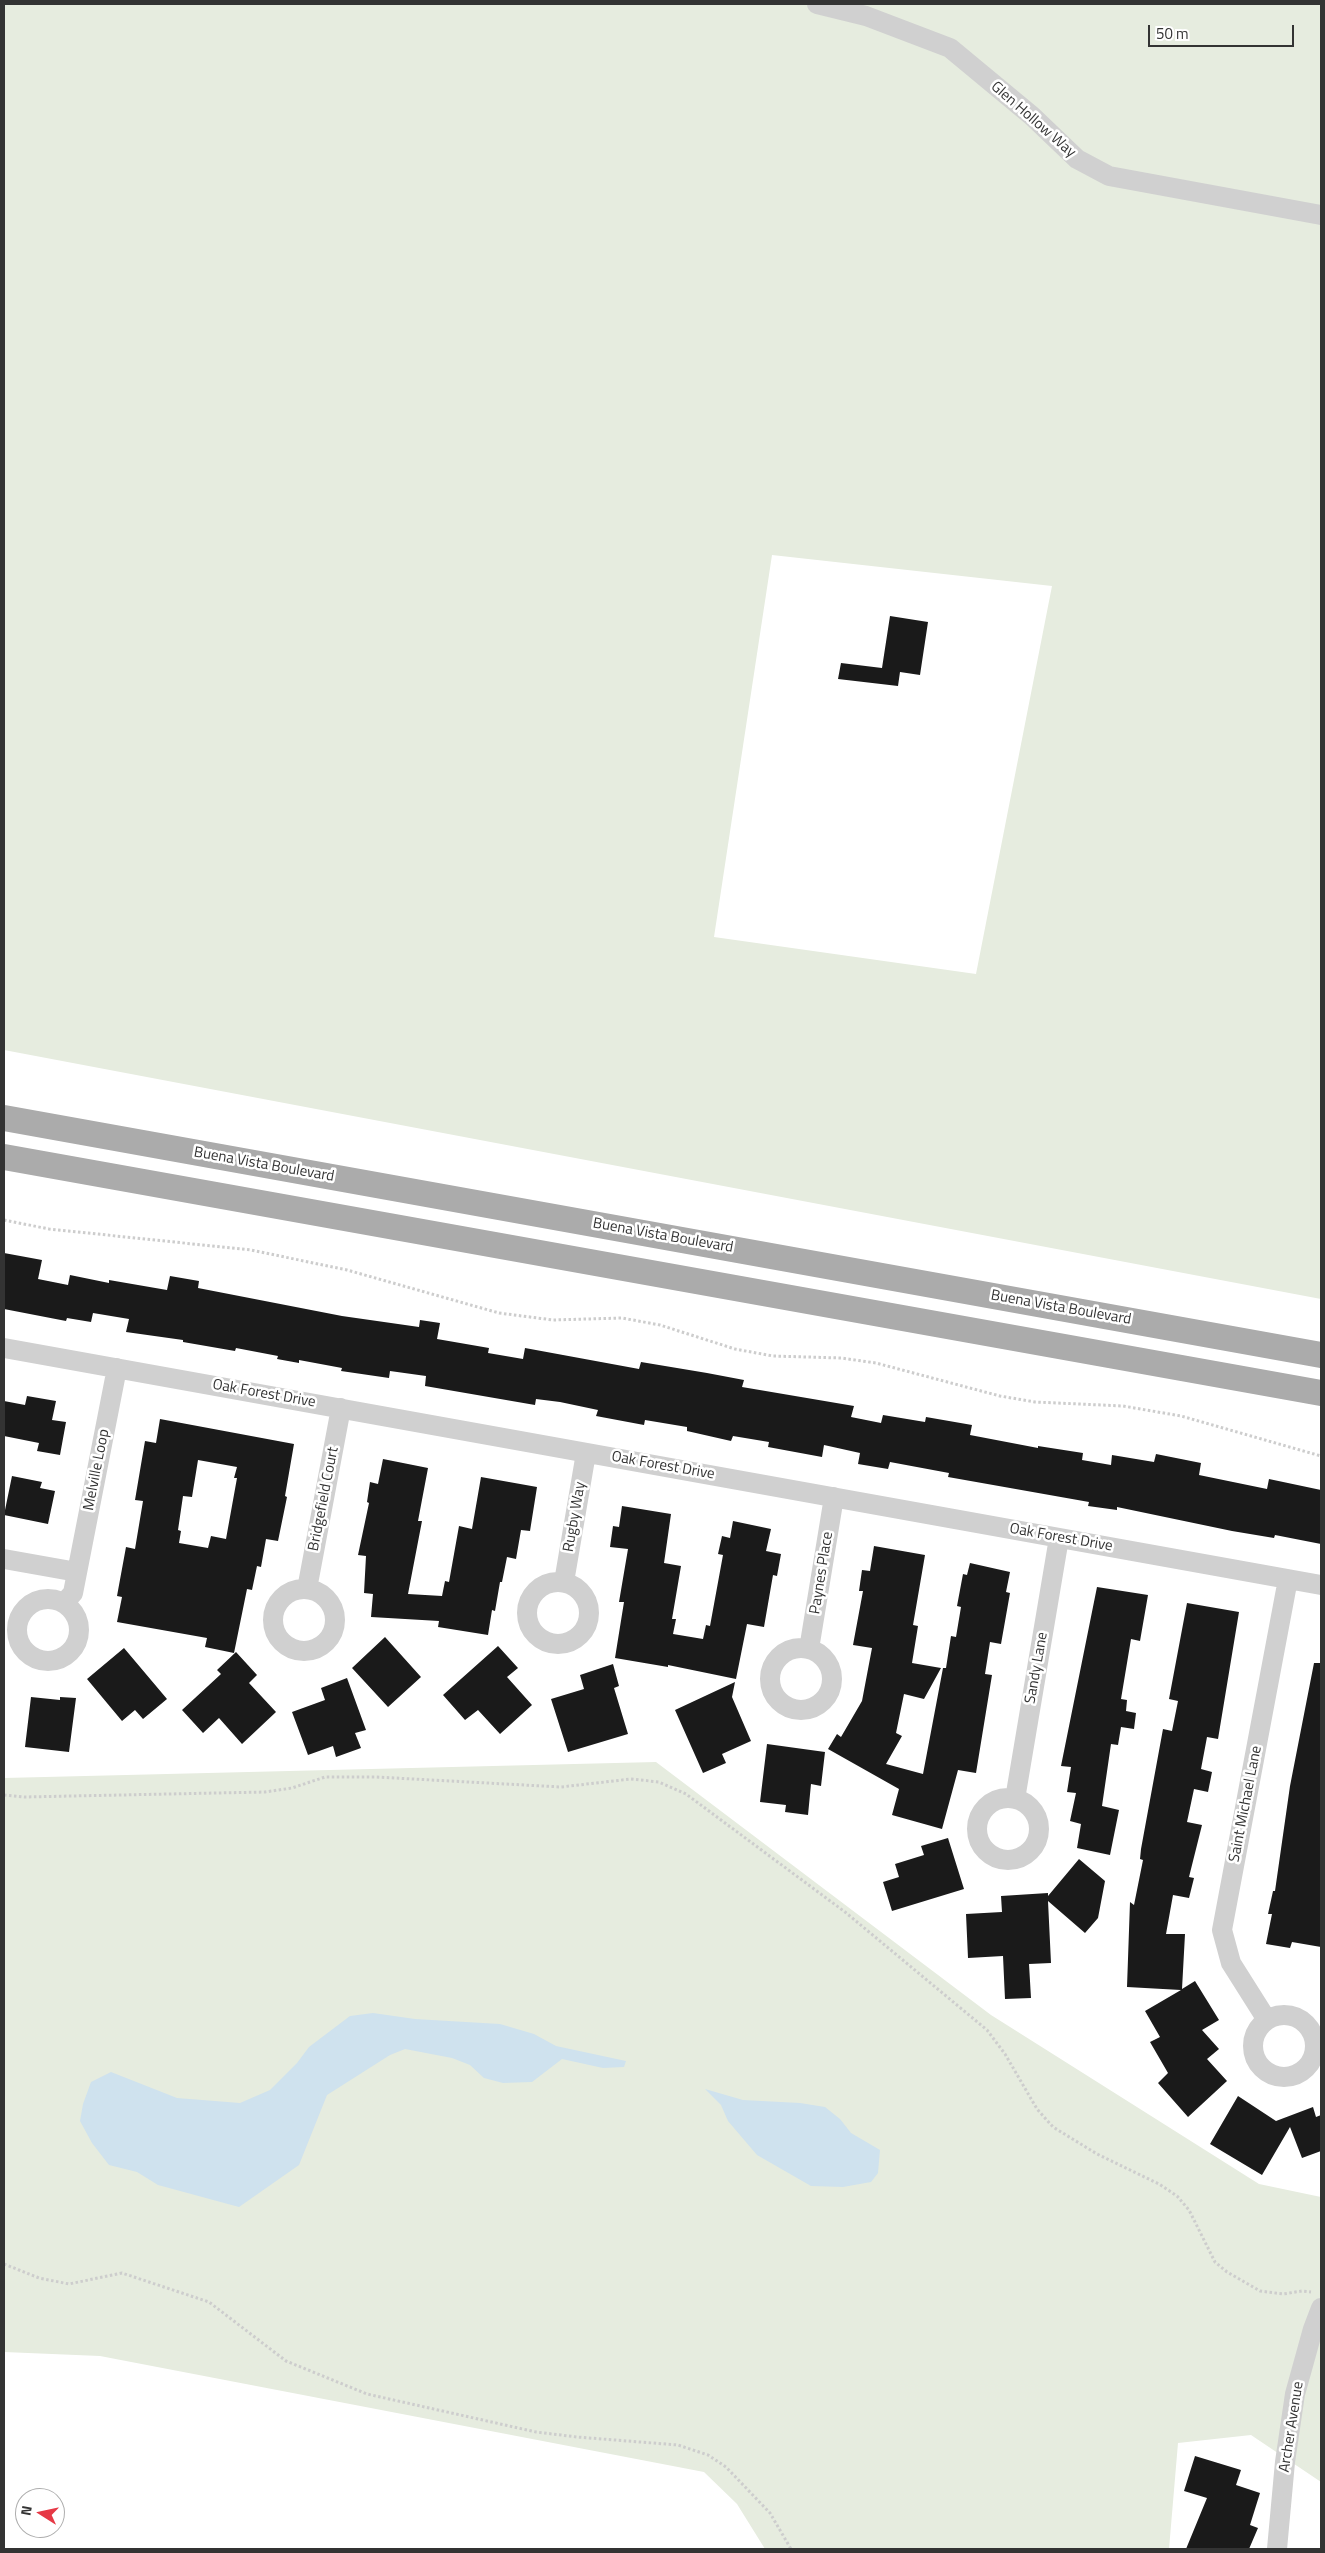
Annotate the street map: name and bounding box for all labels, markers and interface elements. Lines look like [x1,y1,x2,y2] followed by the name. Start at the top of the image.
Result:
[1150,15,1296,47] scale bar
[1156,22,1189,45] text: 50 m
[987,78,1079,162] street label: Glen Hollow Way
[192,1144,336,1186] street label: Buena Vista Boulevard
[591,1215,735,1257] street label: Buena Vista Boulevard
[989,1287,1133,1329] street label: Buena Vista Boulevard
[211,1376,317,1412] street label: Oak Forest Drive
[80,1428,114,1512] street label: Melville Loop
[305,1445,343,1553] street label: Bridgefield Court
[610,1448,716,1484] street label: Oak Forest Drive
[560,1481,590,1553] street label: Rugby Way
[1008,1520,1114,1556] street label: Oak Forest Drive
[807,1530,837,1616] street label: Paynes Place
[1022,1631,1052,1705] street label: Sandy Lane
[1226,1744,1266,1864] street label: Saint Michael Lane
[1276,2380,1308,2474] street label: Archer Avenue
[15,2488,65,2538] north arrow
[15,2504,37,2517] text: N

